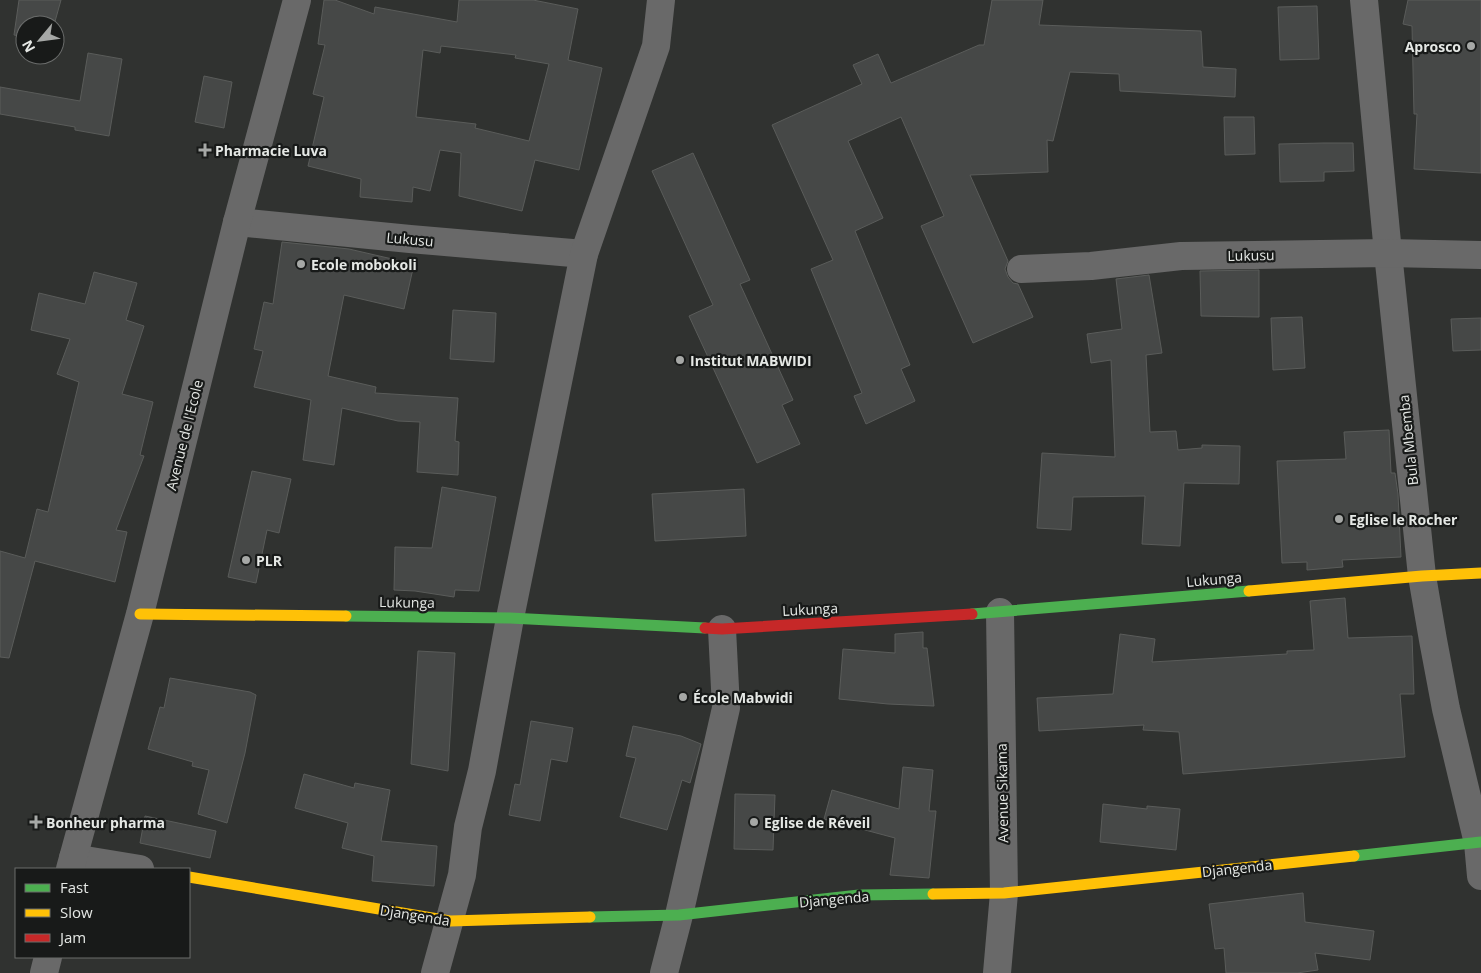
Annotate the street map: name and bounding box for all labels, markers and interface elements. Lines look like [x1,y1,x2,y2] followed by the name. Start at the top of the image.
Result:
[15,15,65,65] north arrow
[17,37,39,56] text: N
[1405,37,1461,56] place label: Aprosco
[1465,40,1477,52] marker: Aprosco
[215,141,327,160] place label: Pharmacie Luva
[199,144,211,156] marker: Pharmacie Luva
[386,227,434,251] street label: Lukusu
[1227,245,1275,265] street label: Lukusu
[311,255,417,274] place label: Ecole mobokoli
[295,258,307,270] marker: Ecole mobokoli
[690,351,812,370] place label: Institut MABWIDI
[674,354,686,366] marker: Institut MABWIDI
[161,378,207,492] street label: Avenue de l'Ecole
[1394,394,1422,486] street label: Bula Mbemba
[1349,510,1458,529] place label: Eglise le Rocher
[1333,513,1345,525] marker: Eglise le Rocher
[256,551,283,570] place label: PLR
[240,554,252,566] marker: PLR
[1185,567,1243,591] street label: Lukunga
[379,592,435,612] street label: Lukunga
[782,598,838,620] street label: Lukunga
[693,688,793,707] place label: École Mabwidi
[677,691,689,703] marker: École Mabwidi
[992,743,1012,843] street label: Avenue Sikama
[46,813,165,832] place label: Bonheur pharma
[764,813,870,832] place label: Eglise de Réveil
[30,816,42,828] marker: Bonheur pharma
[748,816,760,828] marker: Eglise de Réveil
[1201,855,1273,881] street label: Djangenda
[15,868,190,958] legend
[60,877,89,897] text: Fast
[798,886,870,912] street label: Djangenda
[379,900,451,930] street label: Djangenda
[60,902,93,922] text: Slow
[58,927,86,947] text: Jam

